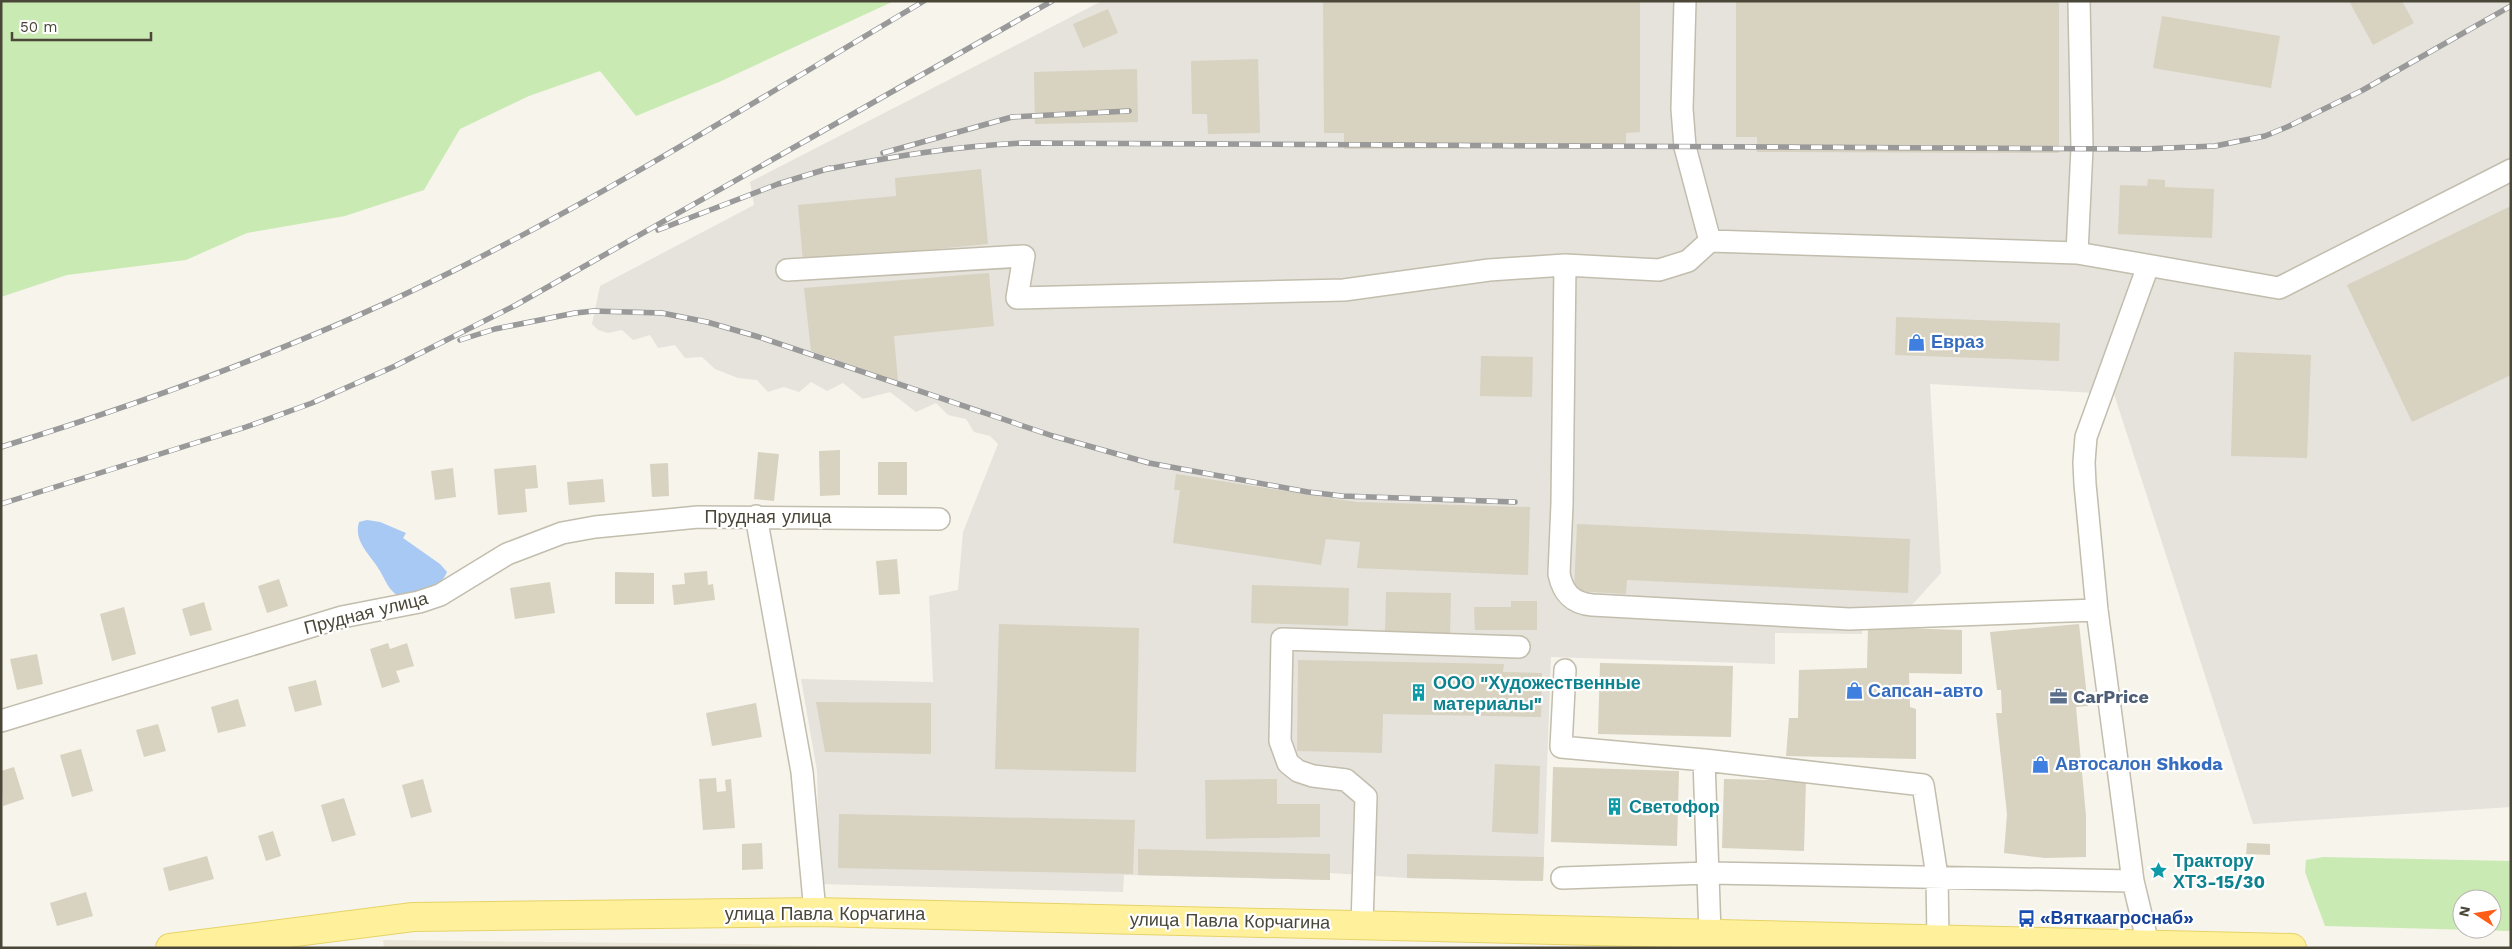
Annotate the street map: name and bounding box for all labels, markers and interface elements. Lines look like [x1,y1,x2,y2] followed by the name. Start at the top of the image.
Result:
[12,10,151,42] scale bar
[20,18,57,36] text: 50 m
[1931,331,1984,352] place label: Евраз
[1907,332,1927,352] shop icon: Евраз
[705,506,832,527] street label: Прудная улица
[302,587,431,638] street label: Прудная улица
[1433,672,1641,714] place label: ООО "Художественные материалы"
[1868,680,1983,701] place label: Сапсан-авто
[1844,681,1864,701] shop icon: Сапсан-авто
[1409,683,1429,703] building icon: ООО "Художественные материалы"
[2073,686,2149,707] place label: CarPrice
[2049,687,2069,707] office icon: CarPrice
[2055,753,2223,774] place label: Автосалон Shkoda
[2031,754,2051,774] shop icon: Автосалон Shkoda
[1629,796,1720,817] place label: Светофор
[1605,797,1625,817] building icon: Светофор
[2173,850,2265,892] place label: Трактору ХТЗ-15/30
[2149,861,2169,881] place icon: Трактору ХТЗ-15/30
[2452,889,2502,939] north arrow
[725,903,926,924] street label: улица Павла Корчагина
[2455,905,2473,918] text: N
[2040,907,2194,928] place label: «Вяткаагроснаб»
[1130,908,1331,933] street label: улица Павла Корчагина
[2016,908,2036,928] bus stop icon: «Вяткаагроснаб»

